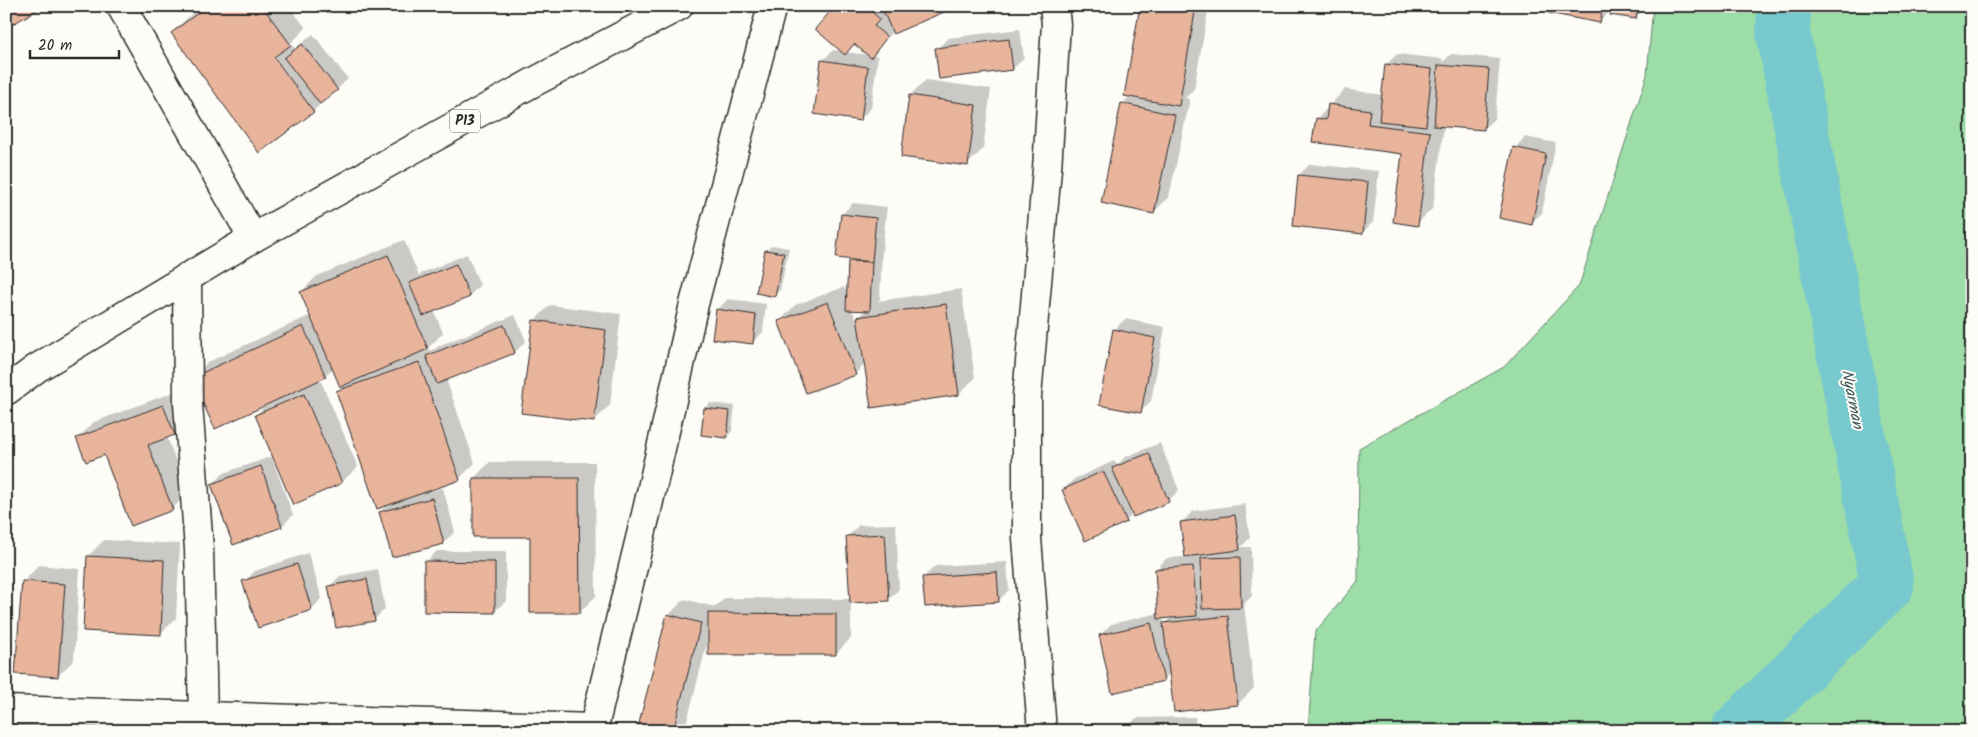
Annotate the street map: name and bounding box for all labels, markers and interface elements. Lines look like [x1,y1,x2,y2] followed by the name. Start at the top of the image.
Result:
[30,28,119,60] scale bar
[38,34,72,58] text: 20 m
[450,110,480,132] road number: P13
[1834,367,1870,432] water label: Nyarman

